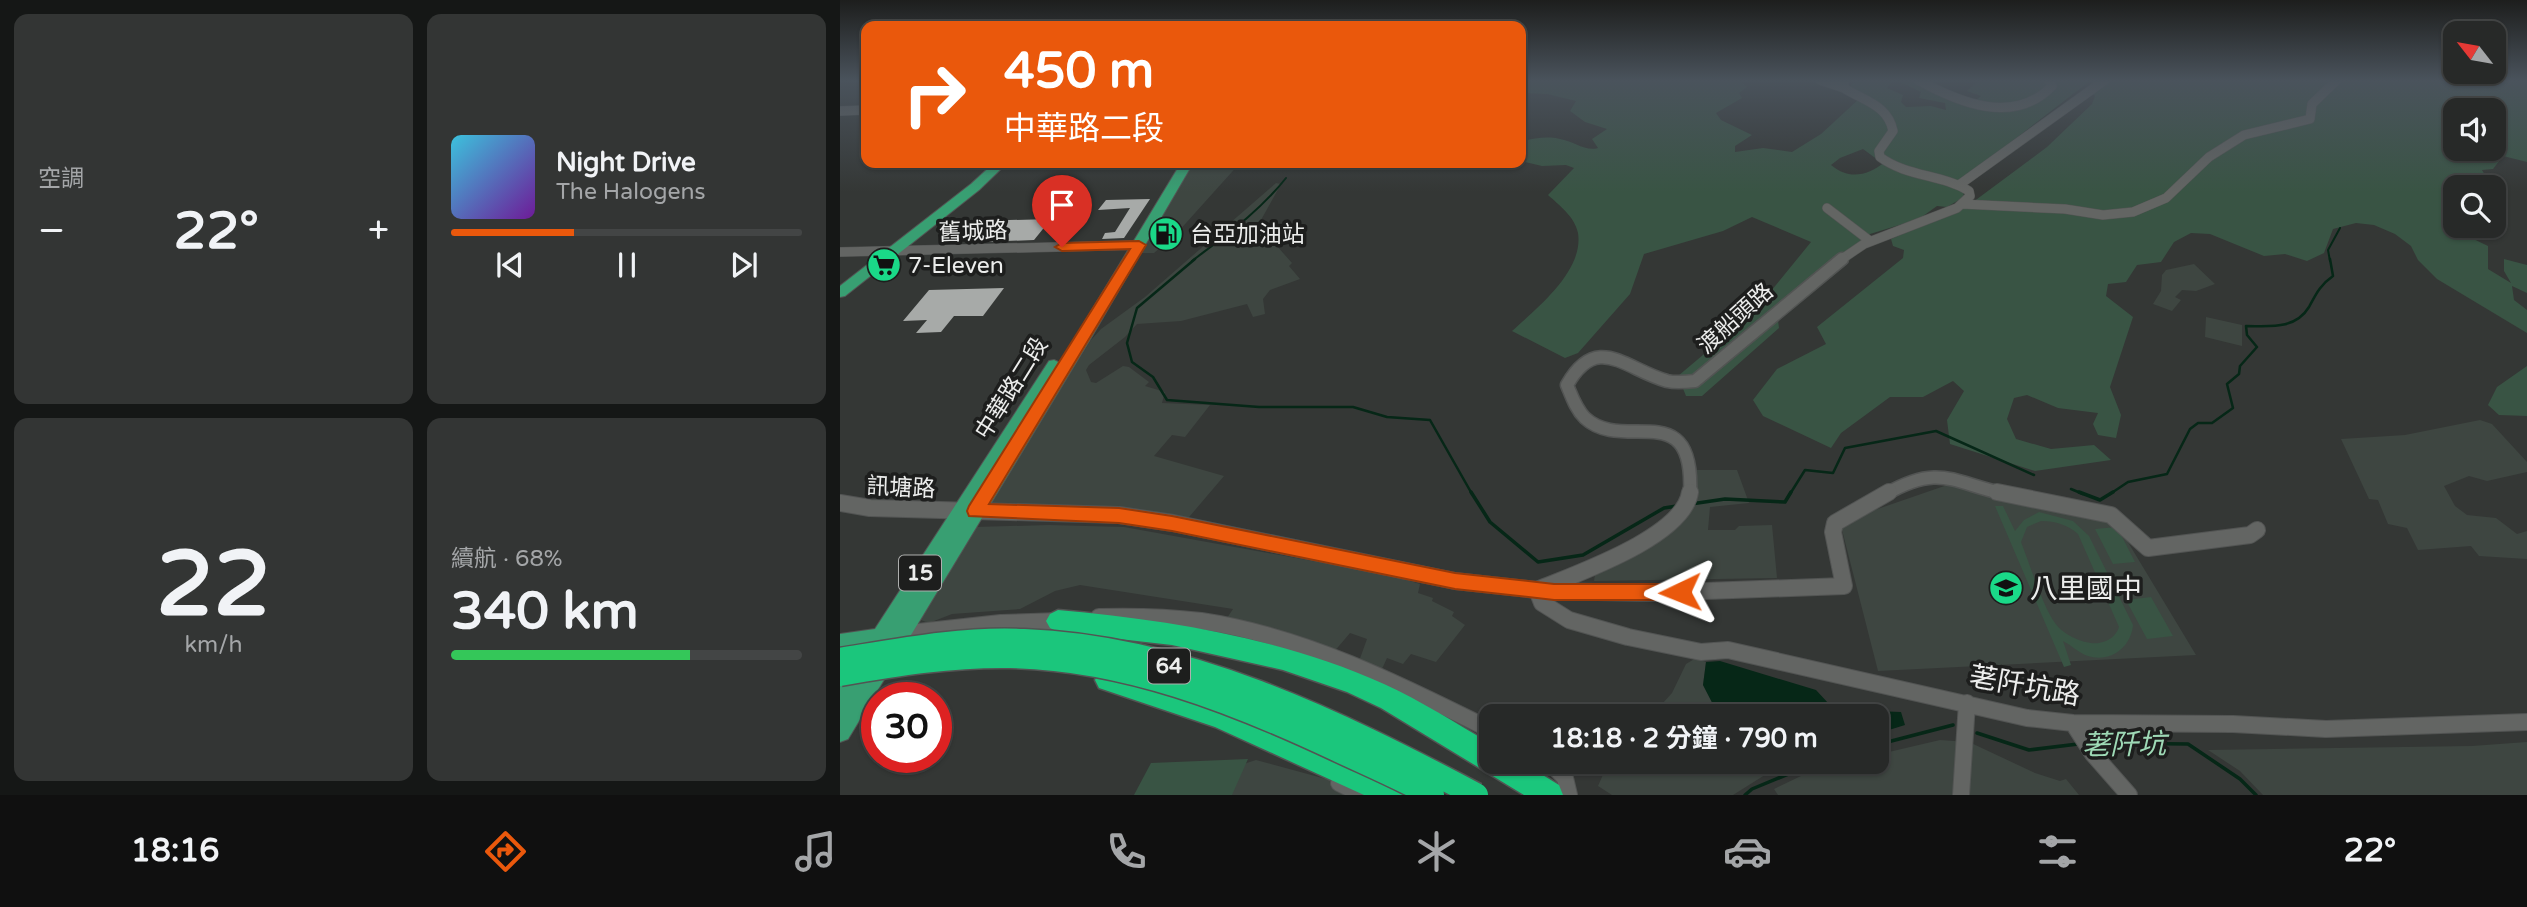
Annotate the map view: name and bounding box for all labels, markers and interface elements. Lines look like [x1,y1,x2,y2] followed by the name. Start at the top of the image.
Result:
[2443,21,2506,84] north arrow
[2443,21,2506,238] map controls
[1004,42,1154,101] text: 450 m
[889,49,980,140] icon: right
[2443,98,2506,161] button: sound
[1004,110,1164,148] text: 中華路二段
[556,147,696,178] text: Night Drive
[38,165,84,193] text: 空調
[1032,175,1092,247] pin
[2443,175,2506,238] button: search
[556,178,705,206] text: The Halogens
[1043,186,1081,224] icon: arrive
[174,200,259,263] text: 22°
[38,208,65,254] text: −
[368,208,389,254] text: +
[1147,215,1185,253] fuel station icon: 台亞加油站
[938,217,1008,247] street label: 舊城路
[1190,221,1305,249] place label: 台亞加油站
[491,246,529,284] icon: previous
[608,246,646,284] icon: pause
[725,246,763,284] icon: next
[865,246,903,284] supermarket icon: 7-Eleven
[908,252,1004,280] place label: 7-Eleven
[1692,278,1779,360] street label: 渡船頭路
[970,332,1054,445] street label: 中華路二段
[866,472,936,504] street label: 訊塘路
[156,530,271,640] text: 22
[451,545,563,573] text: 續航 · 68%
[1643,555,1717,629] position arrow
[899,556,941,590] road number: 15
[1987,569,2025,607] school or university icon: 八里國中
[2030,572,2142,606] place label: 八里國中
[451,580,639,643] text: 340 km
[185,631,242,659] text: km/h
[1148,648,1190,684] road number: 64
[1967,660,2083,712] street label: 荖阡坑路
[861,682,952,773] speed limit sign: 30
[1550,723,1818,754] text: 18:18 · 2 分鐘 · 790 m
[2082,727,2170,763] water label: 荖阡坑
[481,827,530,876] icon: directions
[791,827,840,876] icon: music
[1102,827,1151,876] icon: phone
[1412,827,1461,876] icon: climate
[1723,827,1772,876] icon: car
[2033,827,2082,876] icon: filters
[131,832,219,870] text: 18:16
[2344,832,2396,870] text: 22°

